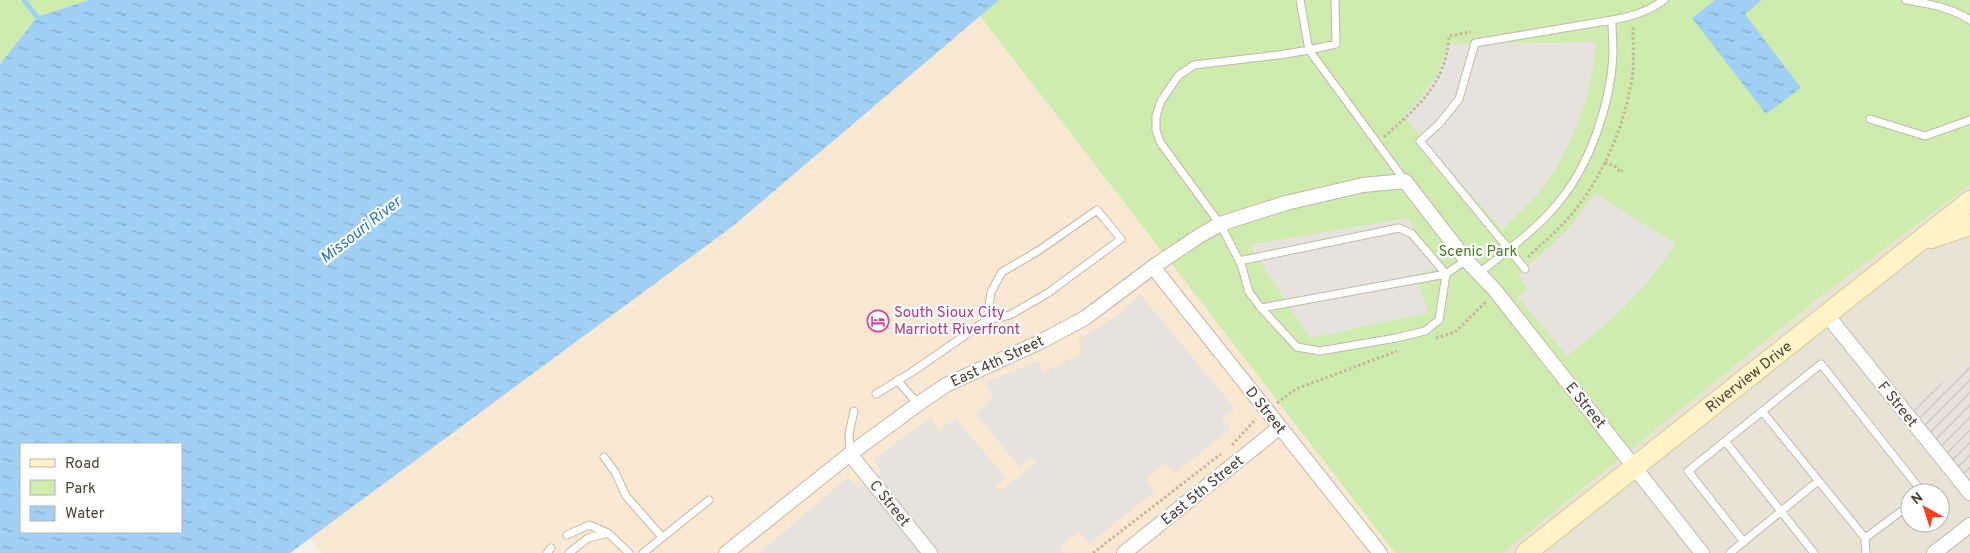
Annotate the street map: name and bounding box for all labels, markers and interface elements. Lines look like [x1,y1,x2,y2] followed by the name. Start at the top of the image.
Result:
[317,191,407,269] water label: Missouri River
[1439,243,1517,262] park label: Scenic Park
[894,304,1020,340] place label: South Sioux City Marriott Riverfront
[866,309,890,333] hotel icon: South Sioux City Marriott Riverfront
[948,332,1047,392] street label: East 4th Street
[1702,338,1796,418] street label: Riverview Drive
[1873,378,1921,432] street label: F Street
[1561,379,1609,433] street label: E Street
[1240,383,1289,438] street label: D Street
[20,443,182,533] legend
[1158,452,1248,530] street label: East 5th Street
[65,455,100,474] text: Road
[864,477,913,531] street label: C Street
[65,480,96,499] text: Park
[1900,483,1950,533] north arrow
[1909,489,1927,509] text: N
[65,505,105,524] text: Water

